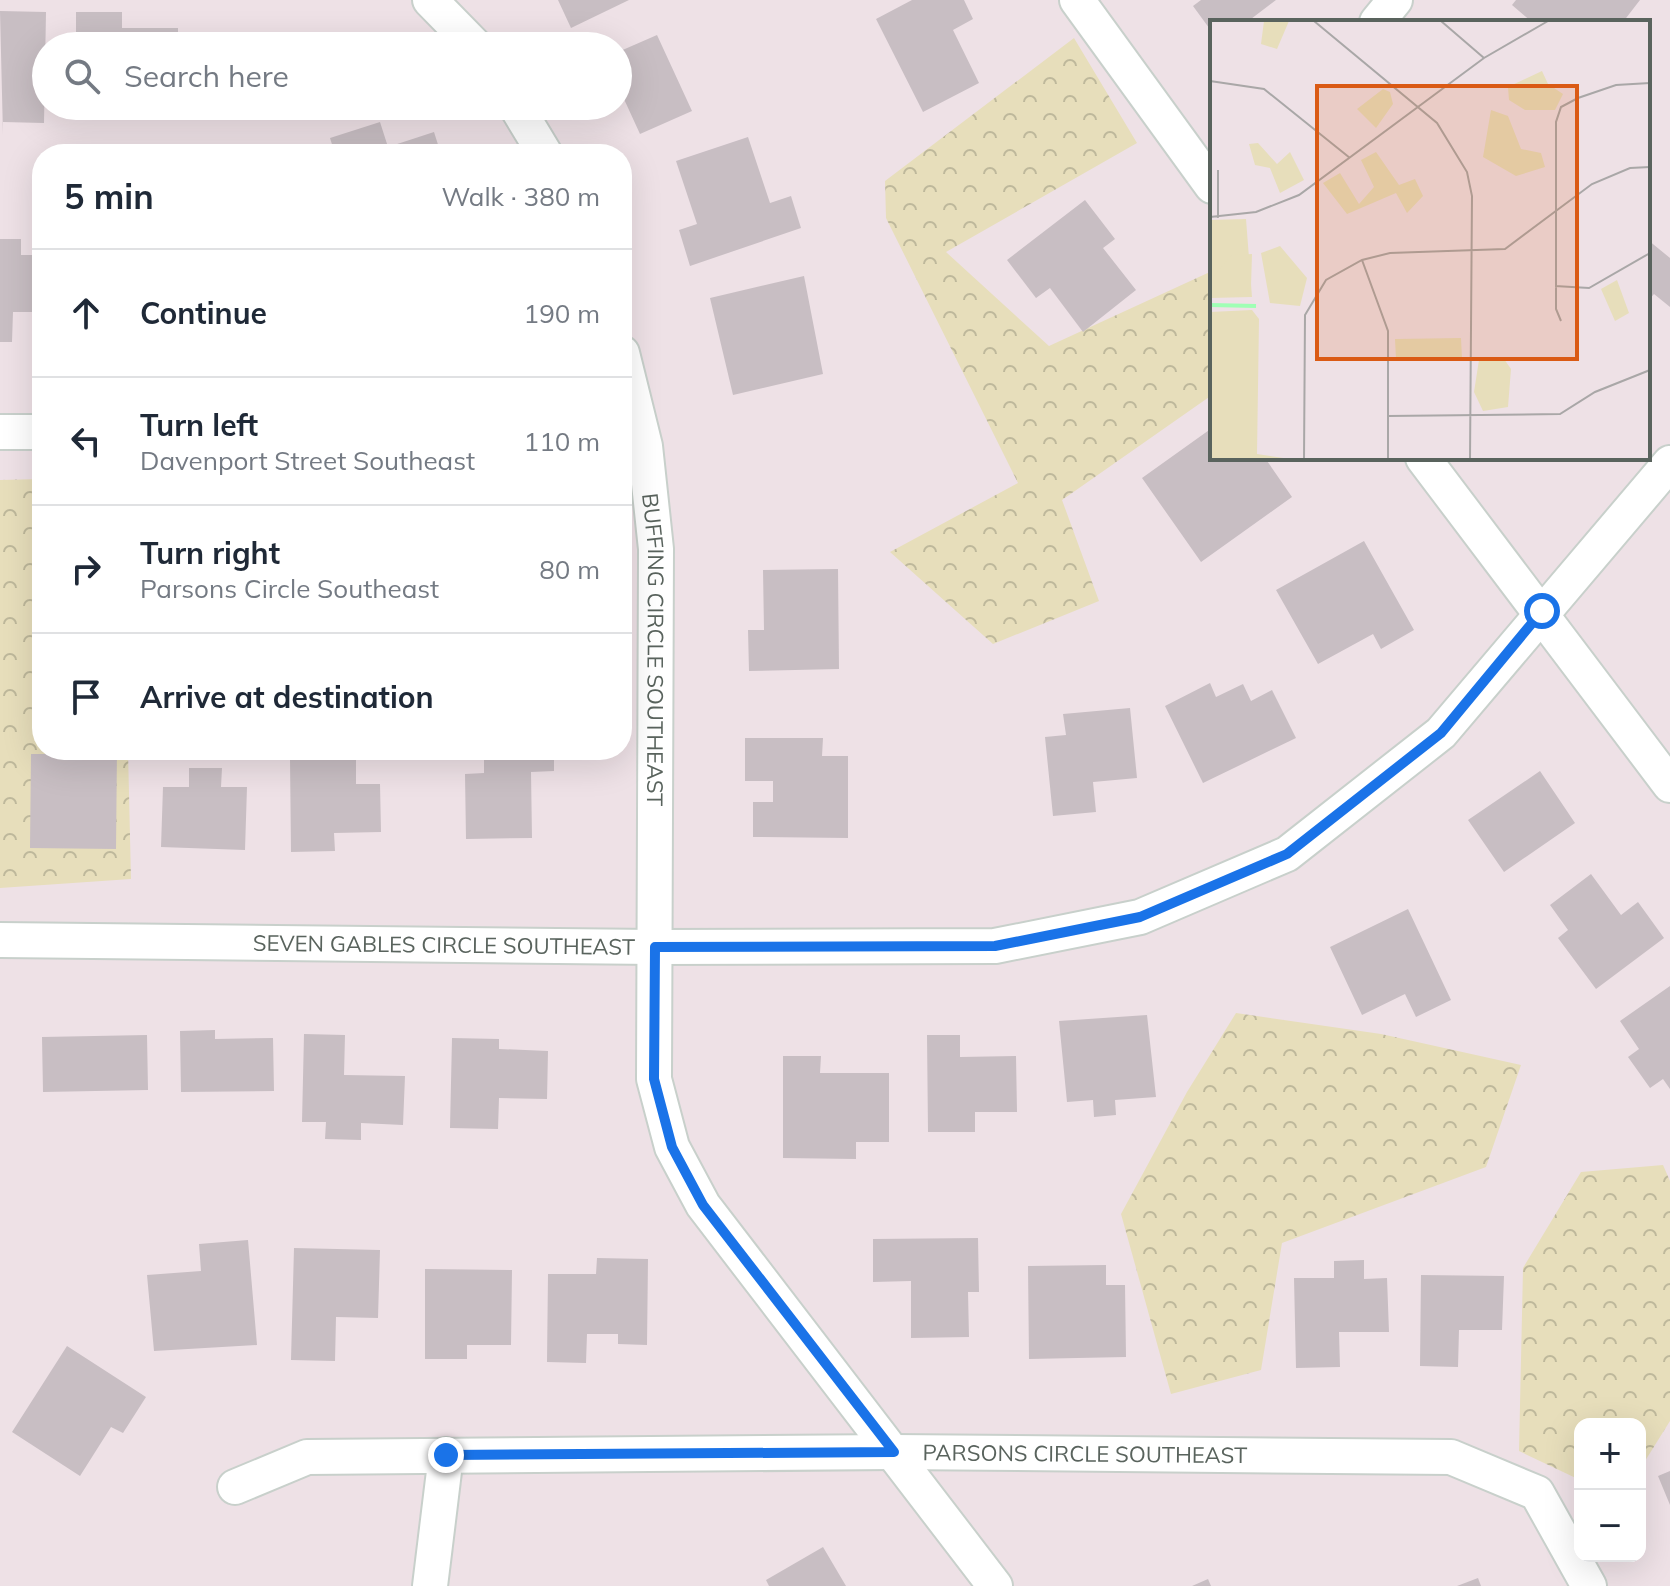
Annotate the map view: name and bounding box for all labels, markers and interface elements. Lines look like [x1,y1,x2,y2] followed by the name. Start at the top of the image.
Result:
[1210,20,1650,460] inset map
[32,32,632,120] search box
[60,54,104,98] icon: search
[124,57,289,95] text: Search here
[64,175,154,218] text: 5 min
[441,180,600,213] text: Walk · 380 m
[64,291,108,335] icon: ahead
[140,294,267,332] text: Continue
[524,297,600,330] text: 190 m
[140,406,258,444] text: Turn left
[64,419,108,463] icon: left
[524,425,600,458] text: 110 m
[140,444,475,477] text: Davenport Street Southeast
[636,492,670,807] street label: BUFFING CIRCLE SOUTHEAST
[140,534,280,572] text: Turn right
[64,547,108,591] icon: right
[539,553,600,586] text: 80 m
[140,572,439,605] text: Parsons Circle Southeast
[1524,593,1560,629] route start
[64,675,108,719] icon: arrive
[140,678,434,716] text: Arrive at destination
[253,929,635,961] street label: SEVEN GABLES CIRCLE SOUTHEAST
[1574,1418,1646,1562] map controls
[1574,1418,1646,1490] button: +
[428,1437,464,1473] route end
[923,1438,1247,1469] street label: PARSONS CIRCLE SOUTHEAST
[1574,1490,1646,1562] button: −

